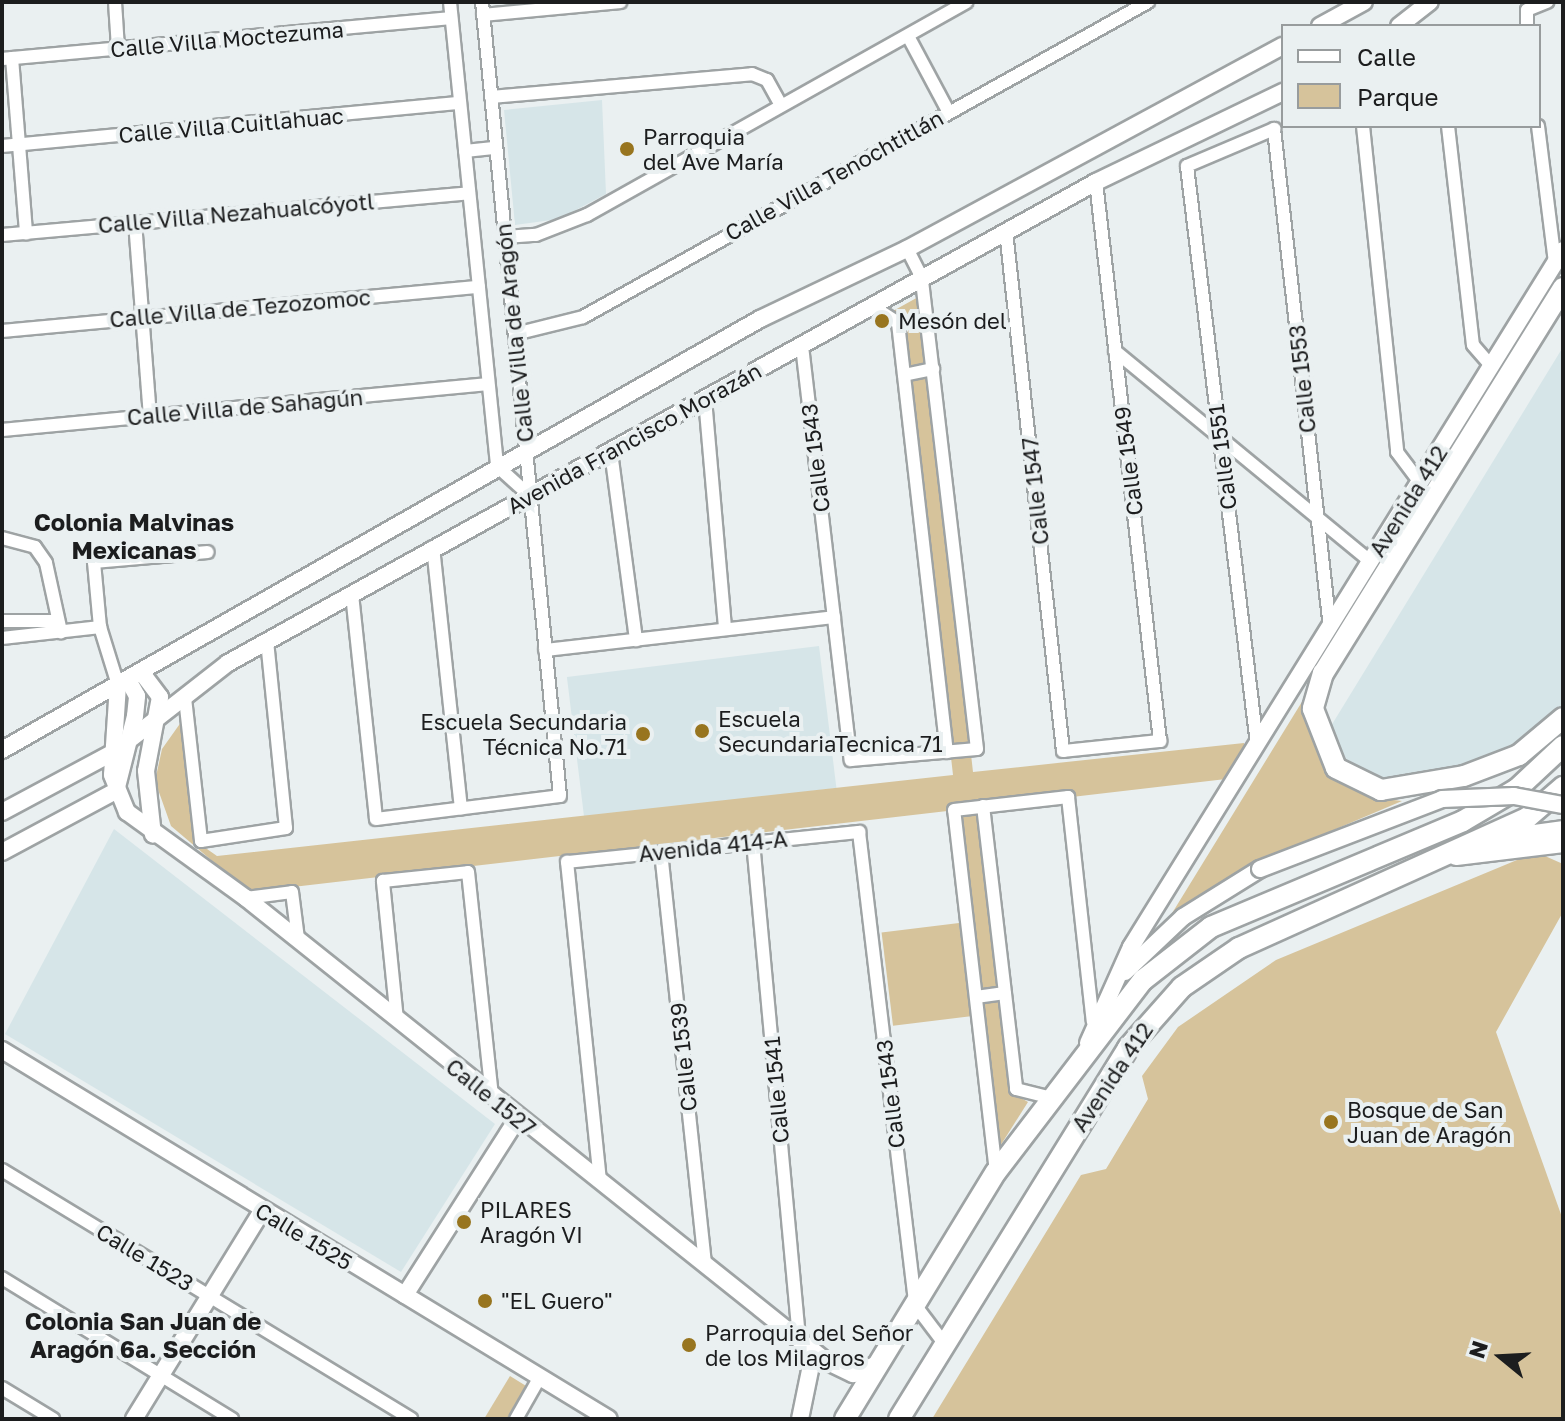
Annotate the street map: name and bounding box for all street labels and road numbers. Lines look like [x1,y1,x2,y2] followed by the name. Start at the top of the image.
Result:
[109,16,345,62] street label: Calle Villa Moctezuma
[117,102,345,148] street label: Calle Villa Cuitlahuac
[720,104,948,246] street label: Calle Villa Tenochtitlán
[97,188,375,238] street label: Calle Villa Nezahualcóyotl
[489,222,539,444] street label: Calle Villa de Aragón
[108,283,372,333] street label: Calle Villa de Tezozomoc
[1283,324,1321,434] street label: Calle 1553
[502,357,766,519] street label: Avenida Francisco Morazán
[126,384,364,430] street label: Calle Villa de Sahagún
[795,402,835,514] street label: Calle 1543
[1202,403,1242,511] street label: Calle 1551
[1108,405,1148,517] street label: Calle 1549
[1016,436,1054,546] street label: Calle 1547
[1363,441,1453,561] street label: Avenida 412
[637,825,789,867] street label: Avenida 414-A
[664,1001,702,1113] street label: Calle 1539
[1066,1017,1158,1137] street label: Avenida 412
[758,1036,794,1144] street label: Calle 1541
[870,1038,910,1150] street label: Calle 1543
[441,1053,541,1141] street label: Calle 1527
[251,1197,357,1275] street label: Calle 1525
[92,1218,198,1296] street label: Calle 1523

